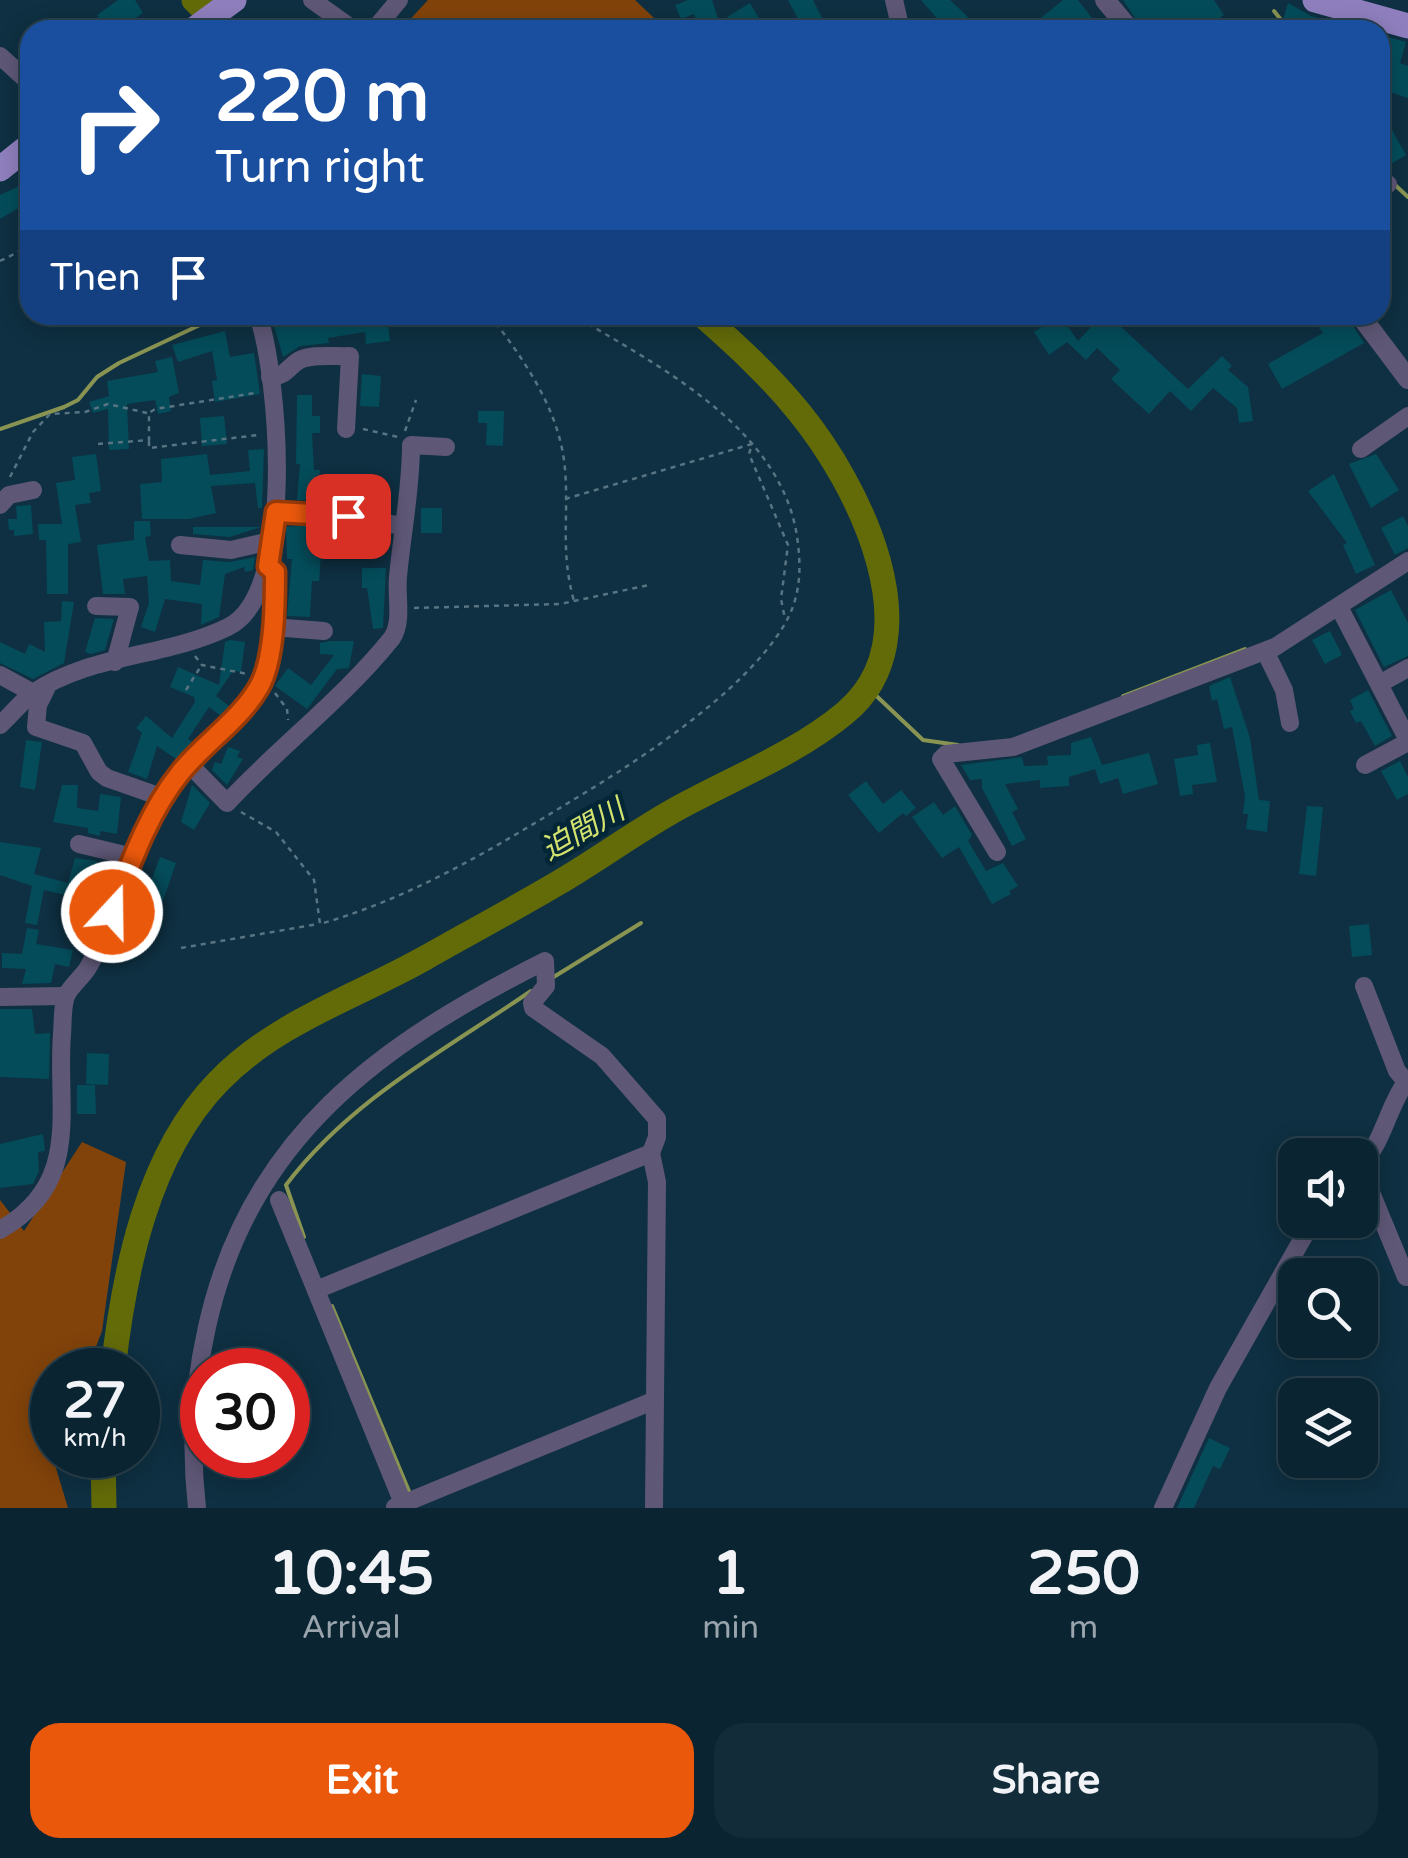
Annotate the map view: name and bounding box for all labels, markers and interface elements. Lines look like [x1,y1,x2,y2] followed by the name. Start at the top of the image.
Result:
[215,56,429,140] text: 220 m
[50,60,180,190] icon: right
[215,141,424,195] text: Turn right
[161,250,216,305] icon: arrive
[50,255,141,301] text: Then
[306,474,391,559] pin
[321,489,376,544] icon: arrive
[535,790,634,869] water label: 迫間川
[60,860,164,964] position arrow
[1278,1138,1378,1478] map controls
[1278,1138,1378,1238] button: sound
[1278,1258,1378,1358] button: search
[180,1348,310,1478] speed limit sign: 30
[64,1371,126,1431] text: 27
[1278,1378,1378,1478] button: layers
[64,1423,126,1453] text: km/h
[268,1538,434,1610] text: 10:45
[712,1538,749,1610] text: 1
[1027,1538,1140,1610] text: 250
[302,1609,401,1647] text: Arrival
[702,1609,759,1647] text: min
[1069,1609,1098,1647] text: m
[30,1723,694,1838] button: Exit
[714,1723,1378,1838] button: Share

